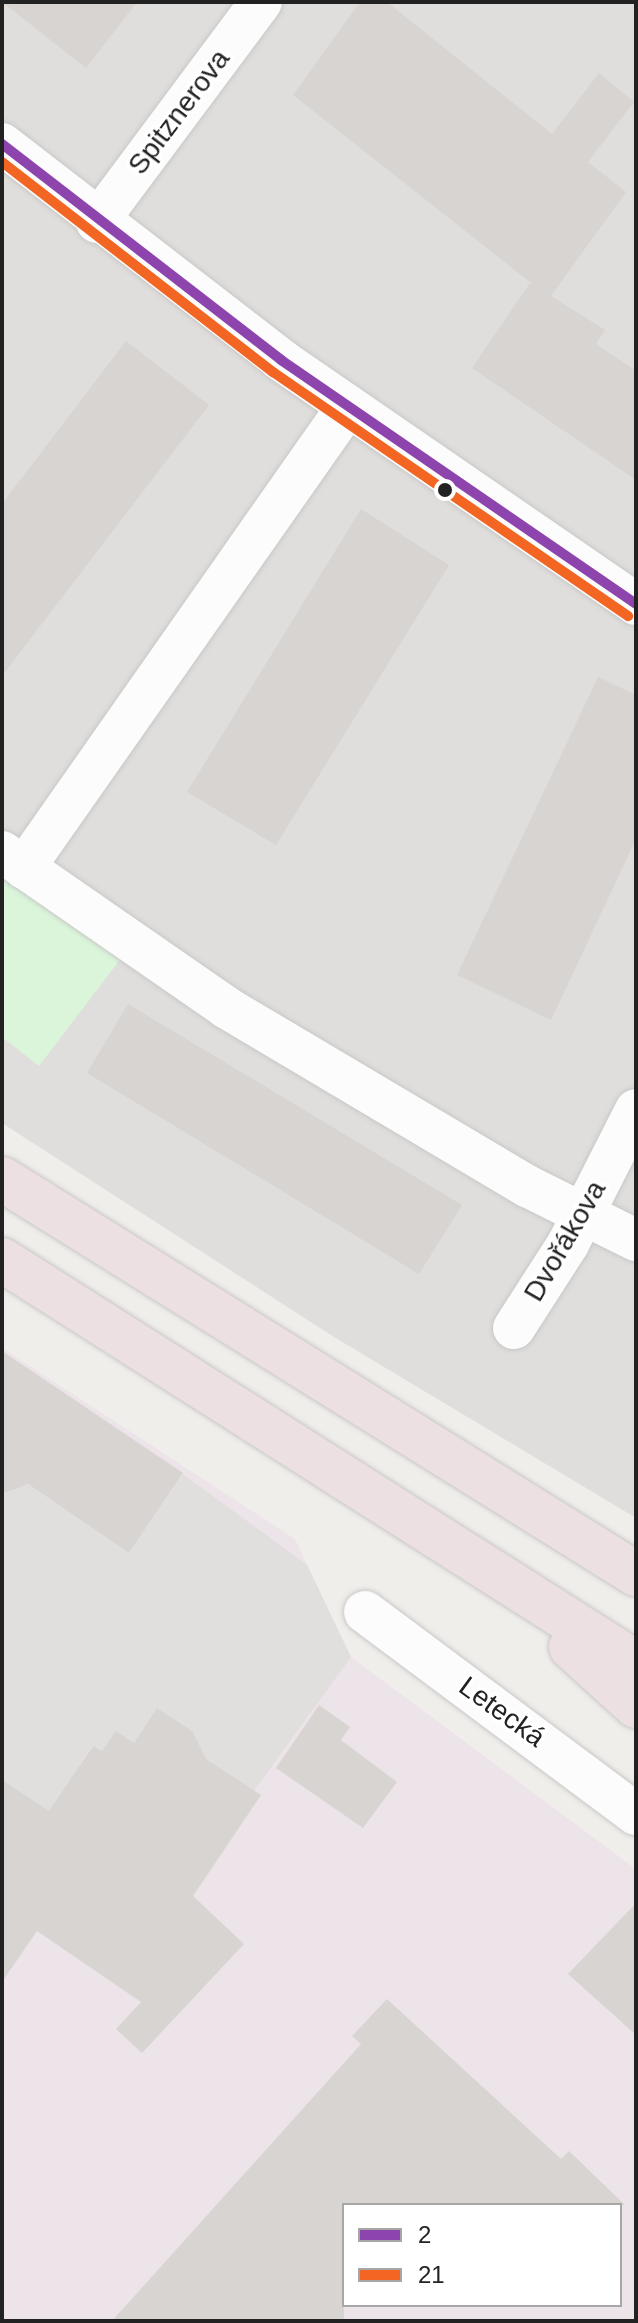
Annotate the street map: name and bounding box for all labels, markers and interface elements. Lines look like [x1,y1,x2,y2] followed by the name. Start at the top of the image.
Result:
[121,43,237,181] street label: Spitznerova
[437,482,453,498] unlabelled marker
[517,1175,613,1307] street label: Dvořákova
[452,1670,552,1754] street label: Letecká
[342,2203,622,2307] legend
[418,2221,431,2248] text: 2
[418,2261,445,2288] text: 21

